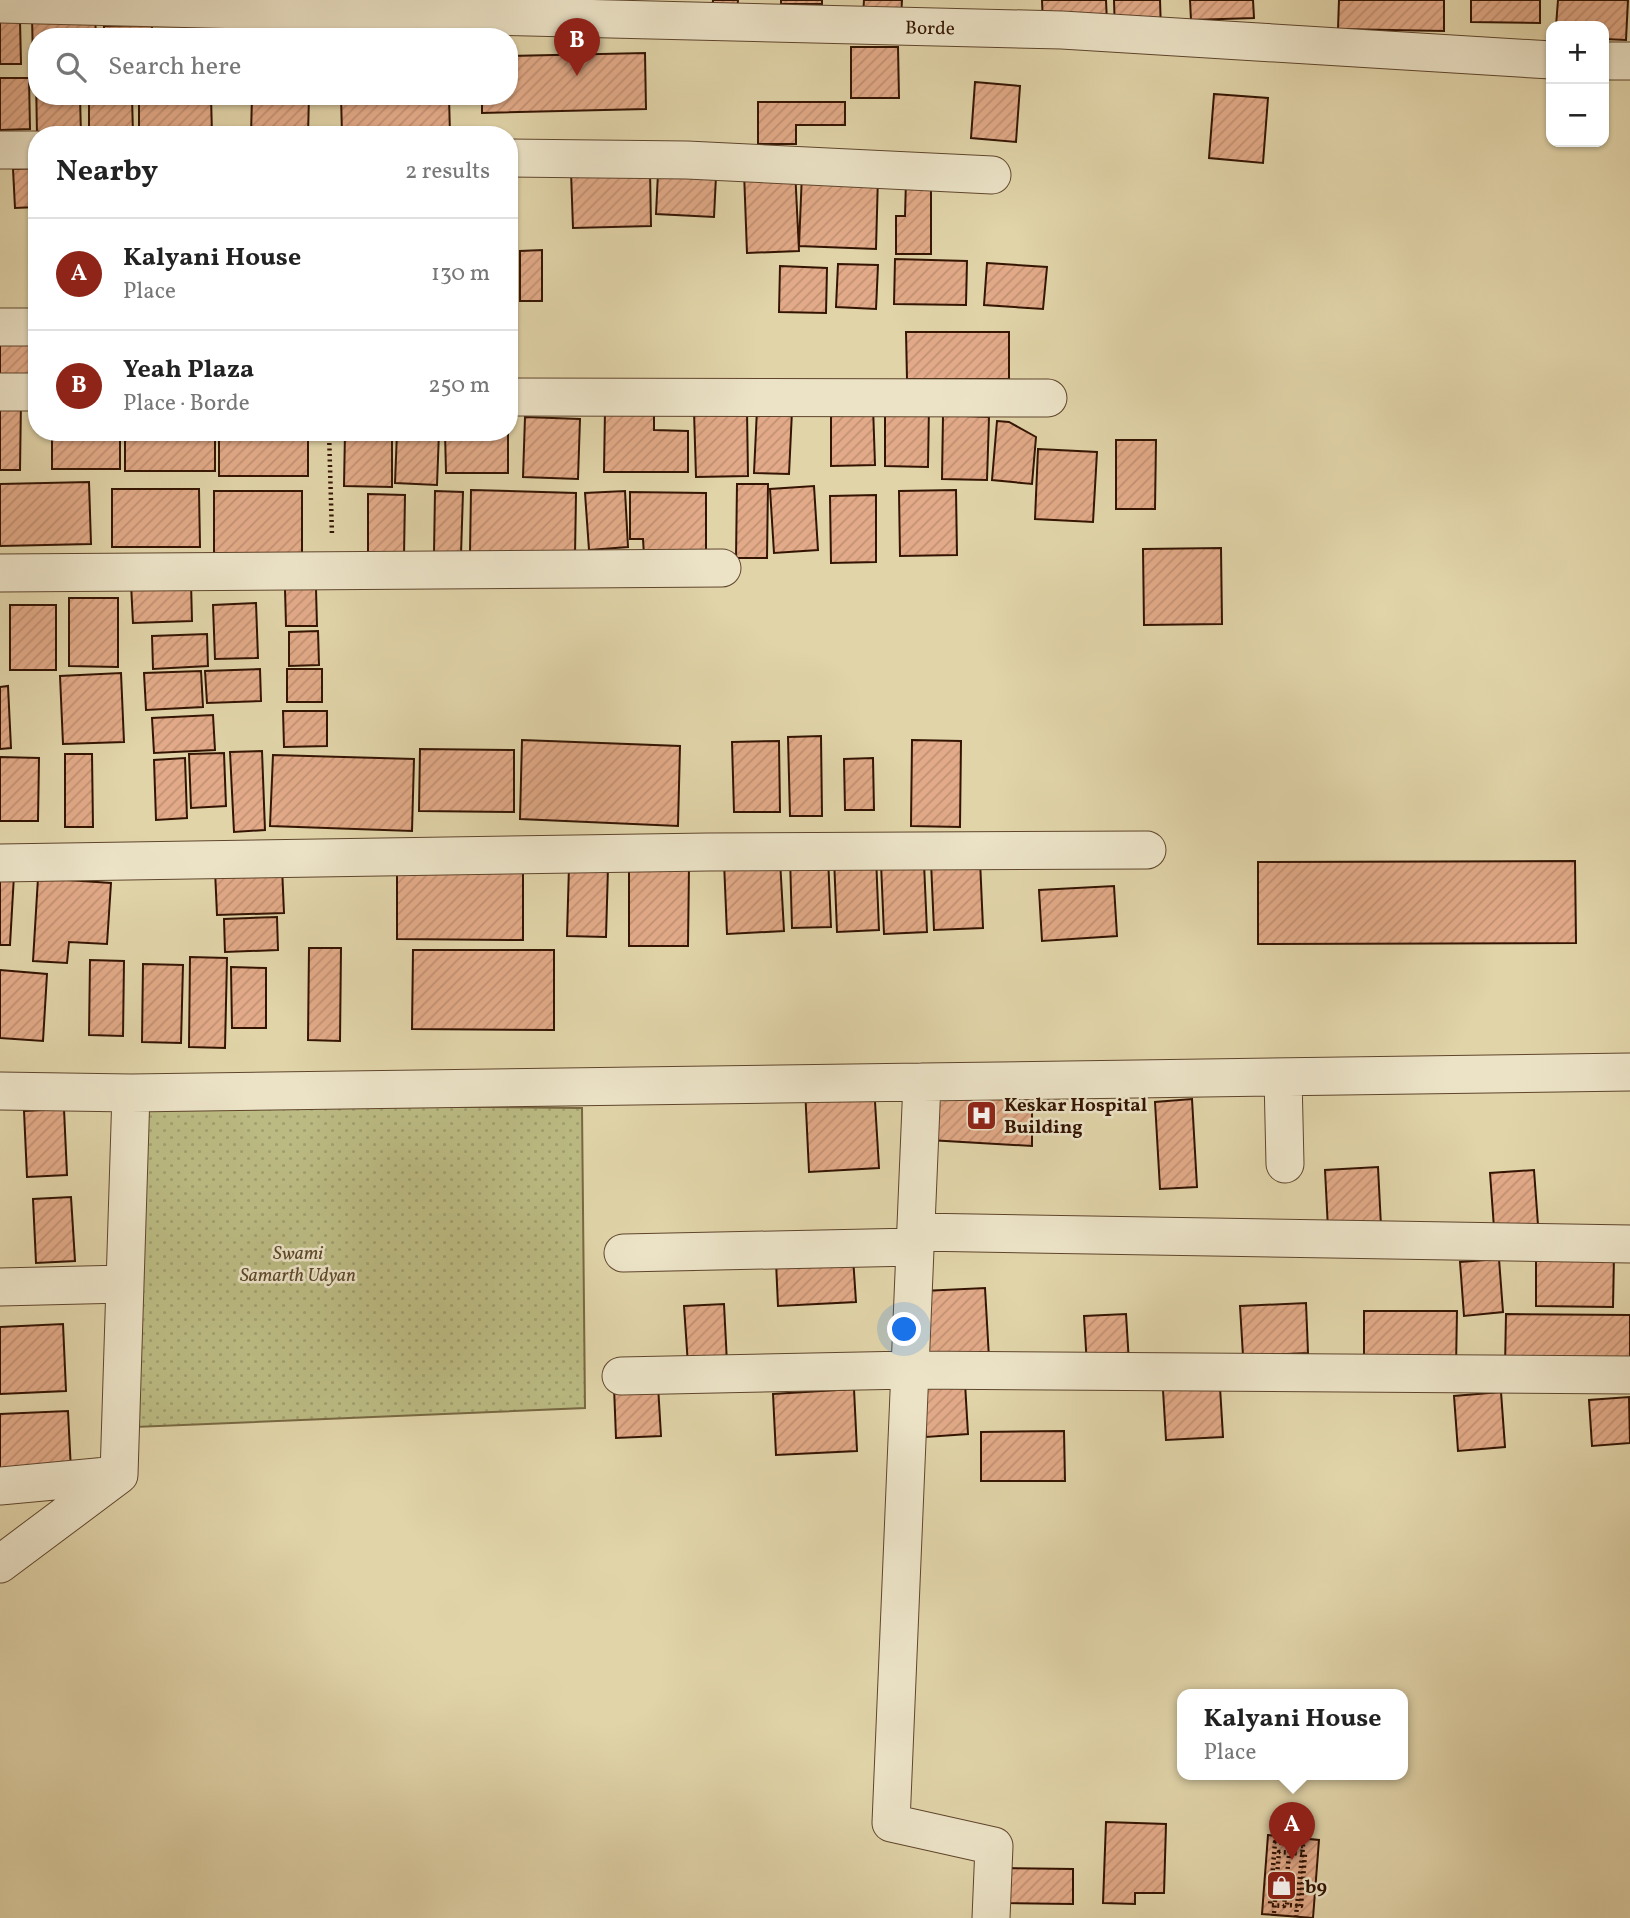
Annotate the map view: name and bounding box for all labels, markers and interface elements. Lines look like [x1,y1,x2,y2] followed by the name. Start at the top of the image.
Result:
[905,16,955,42] street label: Borde
[554,18,600,76] pin: B
[1546,21,1609,147] map controls
[1546,21,1609,84] button: +
[28,28,518,105] search box
[52,48,90,86] icon: search
[108,49,241,85] text: Search here
[1546,84,1609,147] button: −
[56,151,158,193] text: Nearby
[405,156,490,188] text: 2 results
[123,240,301,276] text: Kalyani House
[71,258,87,290] text: A
[431,258,490,290] text: 130 m
[123,276,176,308] text: Place
[123,352,254,388] text: Yeah Plaza
[71,370,87,402] text: B
[428,370,490,402] text: 250 m
[123,388,250,420] text: Place · Borde
[1004,1093,1147,1141] place label: Keskar Hospital Building
[964,1098,998,1132] hospital icon: Keskar Hospital Building
[240,1241,356,1289] park label: Swami Samarth Udyan
[887,1312,921,1346] your location
[1177,1689,1408,1780] popup
[1203,1701,1382,1737] text: Kalyani House
[1203,1737,1256,1769] text: Place
[1269,1802,1315,1860] pin: A
[1265,1869,1299,1903] shop icon: b9
[1305,1875,1327,1901] place label: b9

